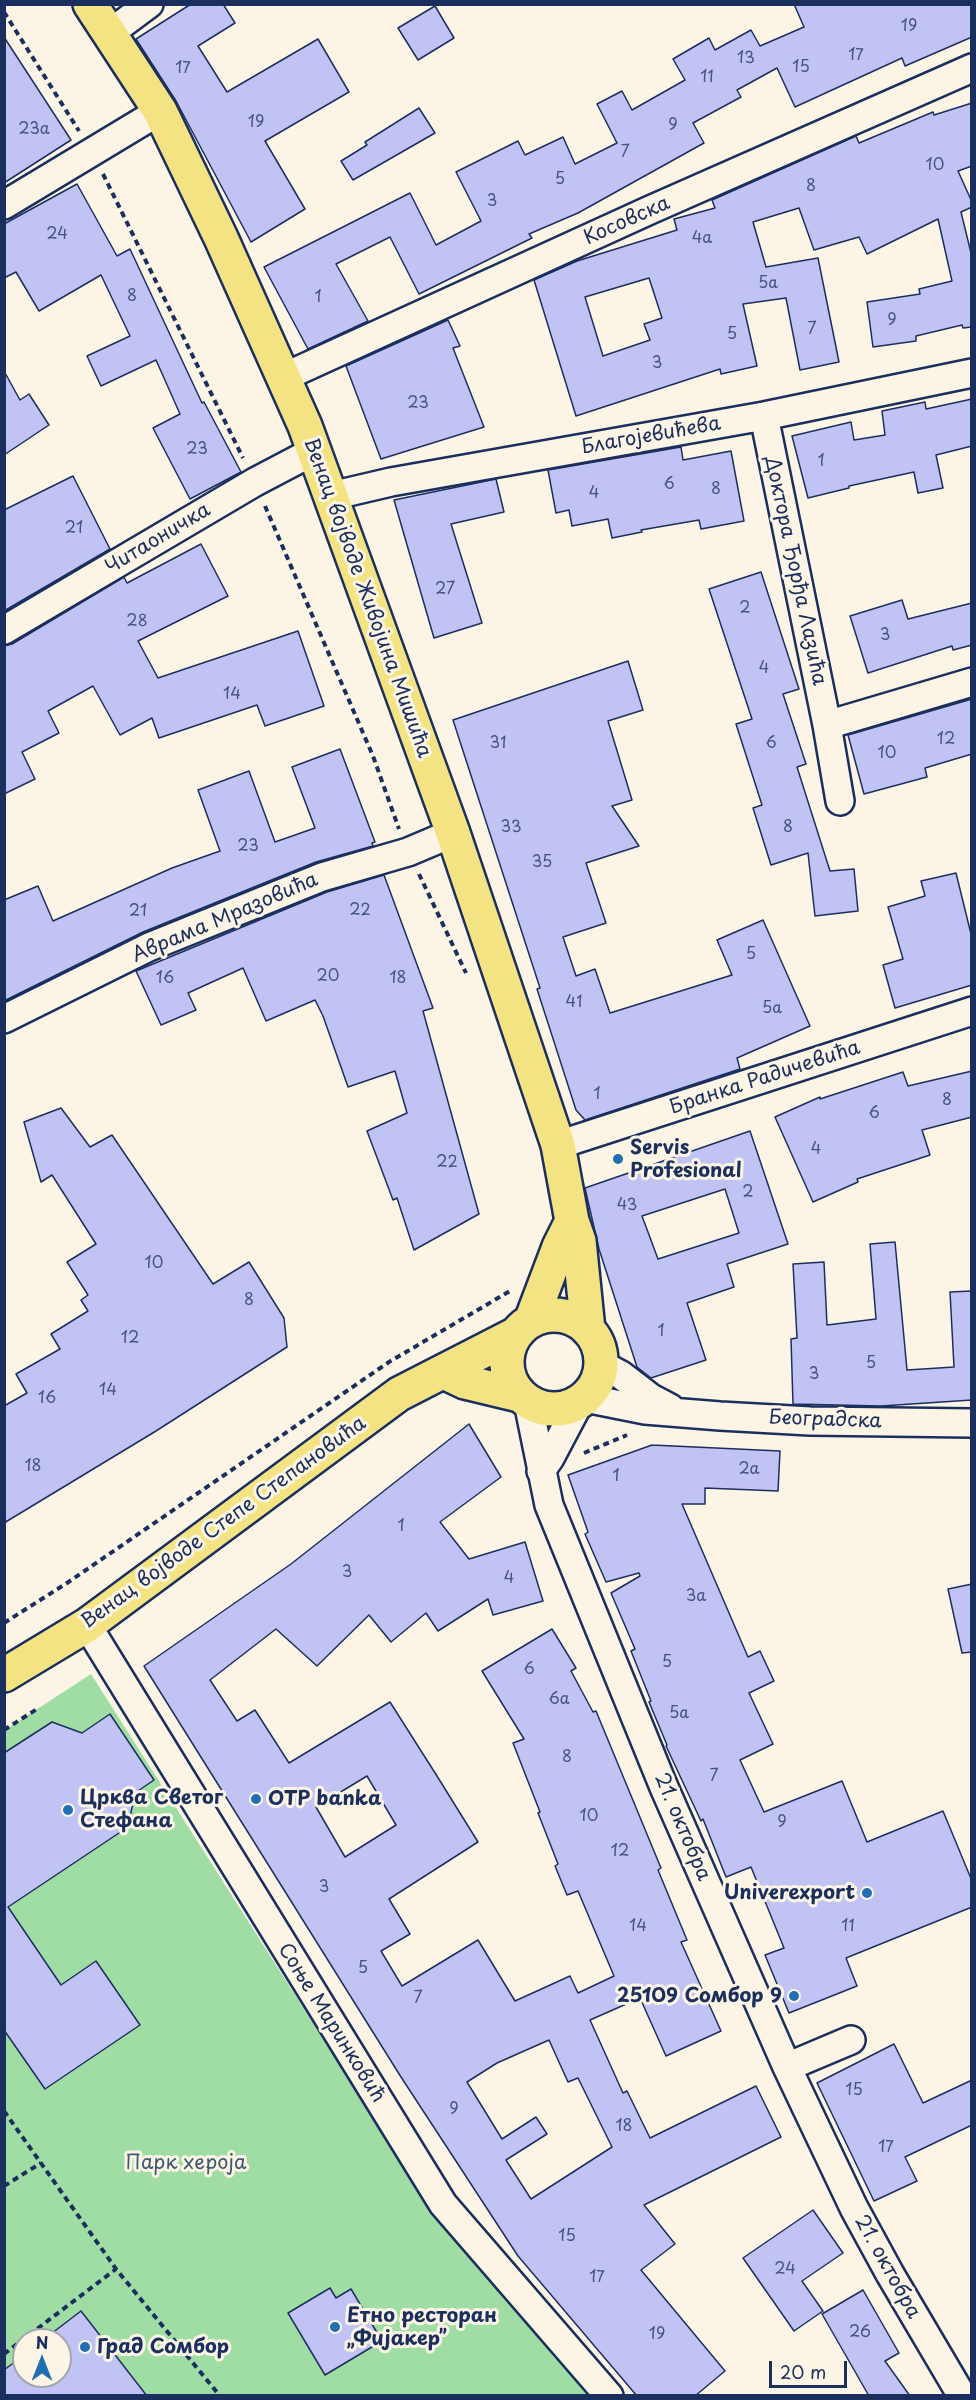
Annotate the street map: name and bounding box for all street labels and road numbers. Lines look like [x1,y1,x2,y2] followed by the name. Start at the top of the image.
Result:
[580,191,674,251] street label: Косовска
[579,412,723,460] street label: Благојевићева
[298,435,436,761] street label: Венац војводе Живојина Мишића
[759,454,831,688] street label: Доктора Ђорђа Лазића
[101,498,215,580] street label: Читаоничка
[128,868,322,968] street label: Аврама Мразовића
[667,1036,863,1120] street label: Бранка Радичевића
[768,1406,882,1434] street label: Београдска
[77,1412,371,1634] street label: Венац војводе Степе Степановића
[649,1769,715,1885] street label: 21. октобра
[272,1939,390,2107] street label: Соње Маринковић
[849,2211,925,2323] street label: 21. октобра

